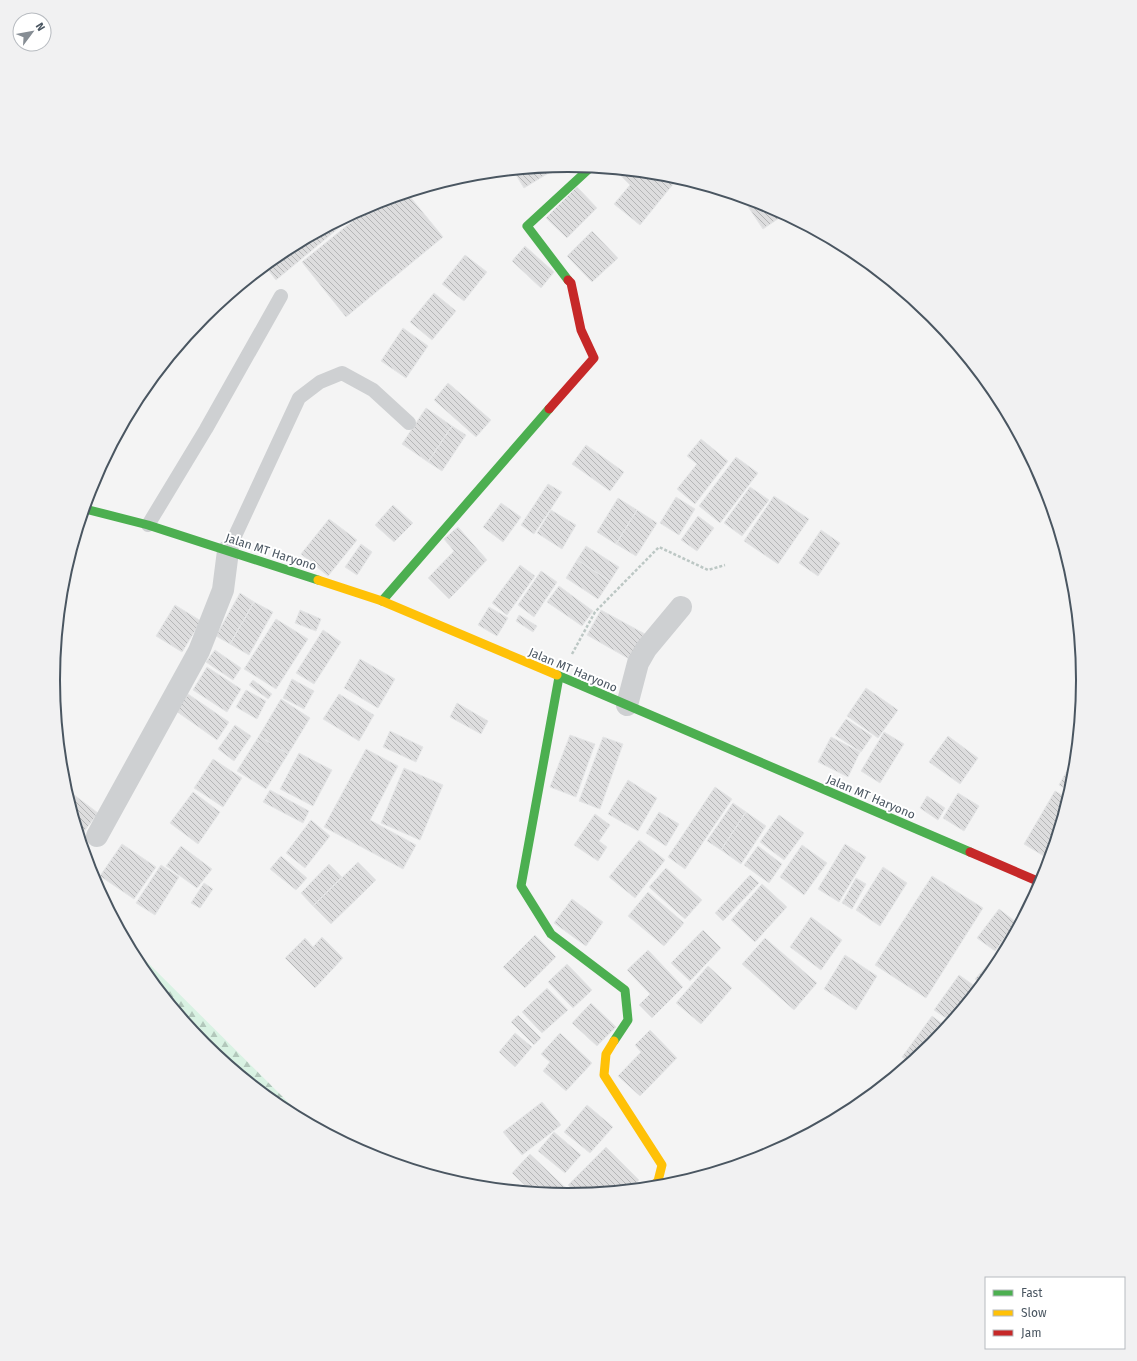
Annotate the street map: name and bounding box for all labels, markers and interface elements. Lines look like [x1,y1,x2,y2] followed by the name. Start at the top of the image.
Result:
[12,12,52,52] north arrow
[33,20,48,34] text: N
[224,531,318,573] street label: Jalan MT Haryono
[527,645,619,695] street label: Jalan MT Haryono
[825,772,917,822] street label: Jalan MT Haryono
[985,1277,1125,1349] legend
[1021,1286,1043,1300] text: Fast
[1021,1306,1047,1320] text: Slow
[1021,1326,1041,1340] text: Jam

